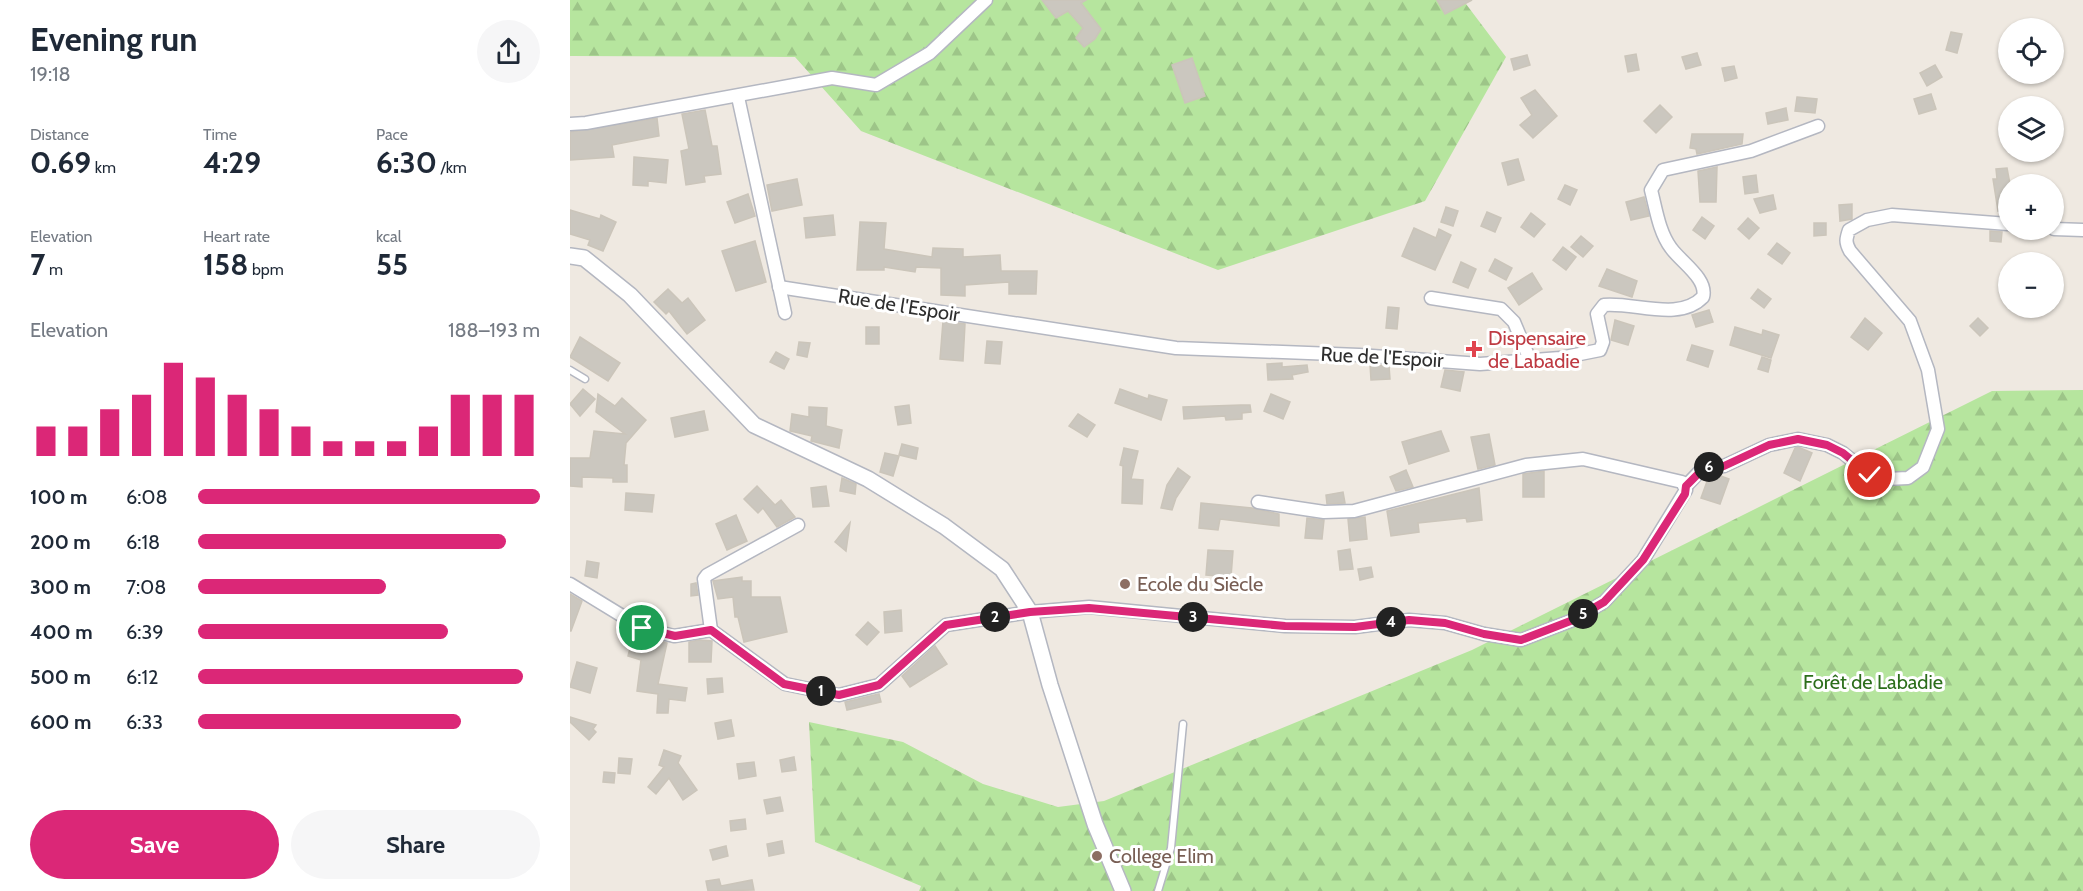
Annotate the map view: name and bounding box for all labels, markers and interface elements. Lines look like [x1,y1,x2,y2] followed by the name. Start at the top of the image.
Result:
[1998,18,2064,318] map controls
[1998,18,2064,84] button: locate
[30,19,197,59] text: Evening run
[477,20,540,83] button: share
[30,62,71,86] text: 19:18
[1998,96,2064,162] button: layers
[30,125,89,144] text: Distance
[203,125,237,144] text: Time
[376,125,408,144] text: Pace
[30,144,91,181] text: 0.69
[203,144,261,181] text: 4:29
[376,144,437,181] text: 6:30
[91,158,116,177] text: km
[437,158,467,177] text: /km
[1998,174,2064,240] button: +
[30,227,93,246] text: Elevation
[203,227,270,246] text: Heart rate
[376,227,402,246] text: kcal
[30,246,45,283] text: 7
[203,246,248,283] text: 158
[376,246,408,283] text: 55
[1998,252,2064,318] button: −
[45,260,63,279] text: m
[248,260,284,279] text: bpm
[836,284,962,327] street label: Rue de l'Espoir
[30,318,108,342] text: Elevation
[448,318,540,342] text: 188–193 m
[1488,326,1586,373] place label: Dispensaire de Labadie
[1465,340,1483,358] marker: Dispensaire de Labadie
[1320,342,1445,372] street label: Rue de l'Espoir
[1844,449,1895,500] pin
[1694,452,1724,482] pin: 6
[1705,457,1714,476] text: 6
[1853,458,1886,491] icon: check
[30,485,88,509] text: 100 m
[126,485,168,509] text: 6:08
[30,530,91,554] text: 200 m
[126,530,160,554] text: 6:18
[1137,572,1263,596] place label: Ecole du Siècle
[30,575,91,599] text: 300 m
[126,575,166,599] text: 7:08
[1118,577,1132,591] marker: Ecole du Siècle
[1568,599,1598,629] pin: 5
[616,602,667,653] pin
[980,602,1010,632] pin: 2
[1178,602,1208,632] pin: 3
[1579,604,1587,623] text: 5
[991,607,999,626] text: 2
[1189,607,1197,626] text: 3
[1376,607,1406,637] pin: 4
[625,611,658,644] icon: arrive
[1386,612,1396,631] text: 4
[30,620,93,644] text: 400 m
[126,620,164,644] text: 6:39
[30,665,91,689] text: 500 m
[126,665,159,689] text: 6:12
[1803,670,1943,694] park label: Forêt de Labadie
[806,676,836,706] pin: 1
[818,681,824,700] text: 1
[30,710,91,734] text: 600 m
[126,710,163,734] text: 6:33
[30,810,279,879] button: Save
[291,810,540,879] button: Share
[1109,844,1214,868] place label: College Elim
[1090,849,1104,863] marker: College Elim

